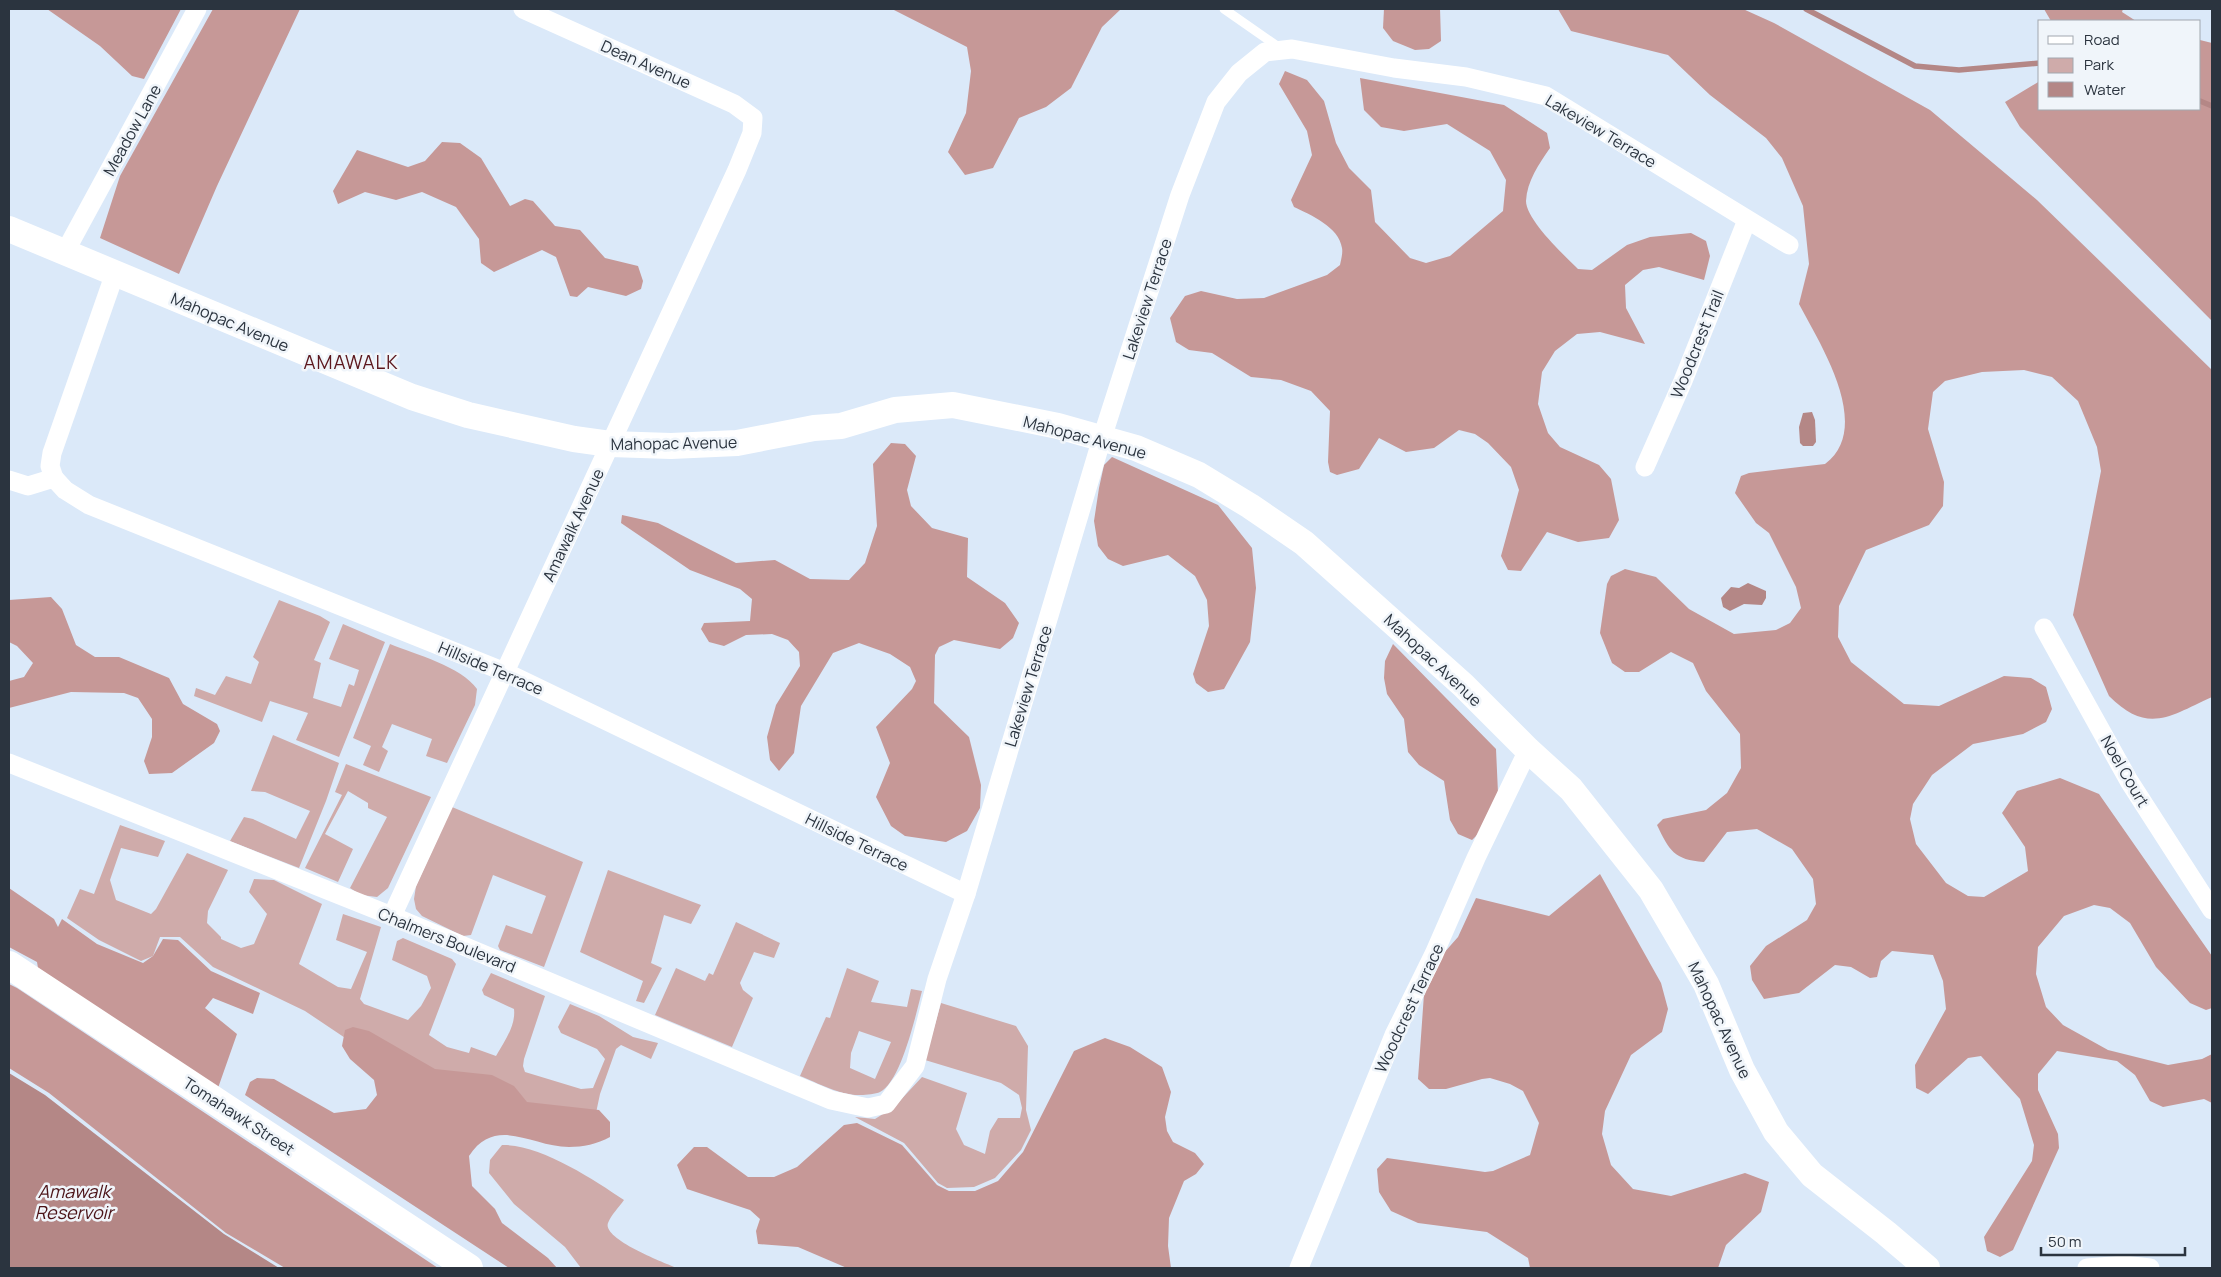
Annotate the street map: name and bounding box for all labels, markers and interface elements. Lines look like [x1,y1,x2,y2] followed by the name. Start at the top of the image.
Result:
[2038,20,2201,110] legend
[2084,29,2120,50] text: Road
[598,34,694,94] street label: Dean Avenue
[2084,54,2114,75] text: Park
[2084,79,2126,100] text: Water
[98,80,166,180] street label: Meadow Lane
[1541,89,1661,173] street label: Lakeview Terrace
[1117,236,1177,362] street label: Lakeview Terrace
[167,287,293,357] street label: Mahopac Avenue
[1665,287,1729,401] street label: Woodcrest Trail
[303,349,399,375] district label: AMAWALK
[1021,410,1149,464] street label: Mahopac Avenue
[611,431,737,455] street label: Mahopac Avenue
[537,465,609,585] street label: Amawalk Avenue
[1379,609,1487,711] street label: Mahopac Avenue
[999,623,1057,749] street label: Lakeview Terrace
[435,636,547,700] street label: Hillside Terrace
[2096,731,2154,811] street label: Noel Court
[802,808,912,876] street label: Hillside Terrace
[375,902,519,978] street label: Chalmers Boulevard
[1369,940,1449,1076] street label: Woodcrest Terrace
[1683,958,1757,1082] street label: Mahopac Avenue
[179,1072,299,1160] street label: Tomahawk Street
[35,1179,116,1224] water label: Amawalk Reservoir
[2041,1224,2185,1256] scale bar
[2048,1231,2082,1252] text: 50 m

